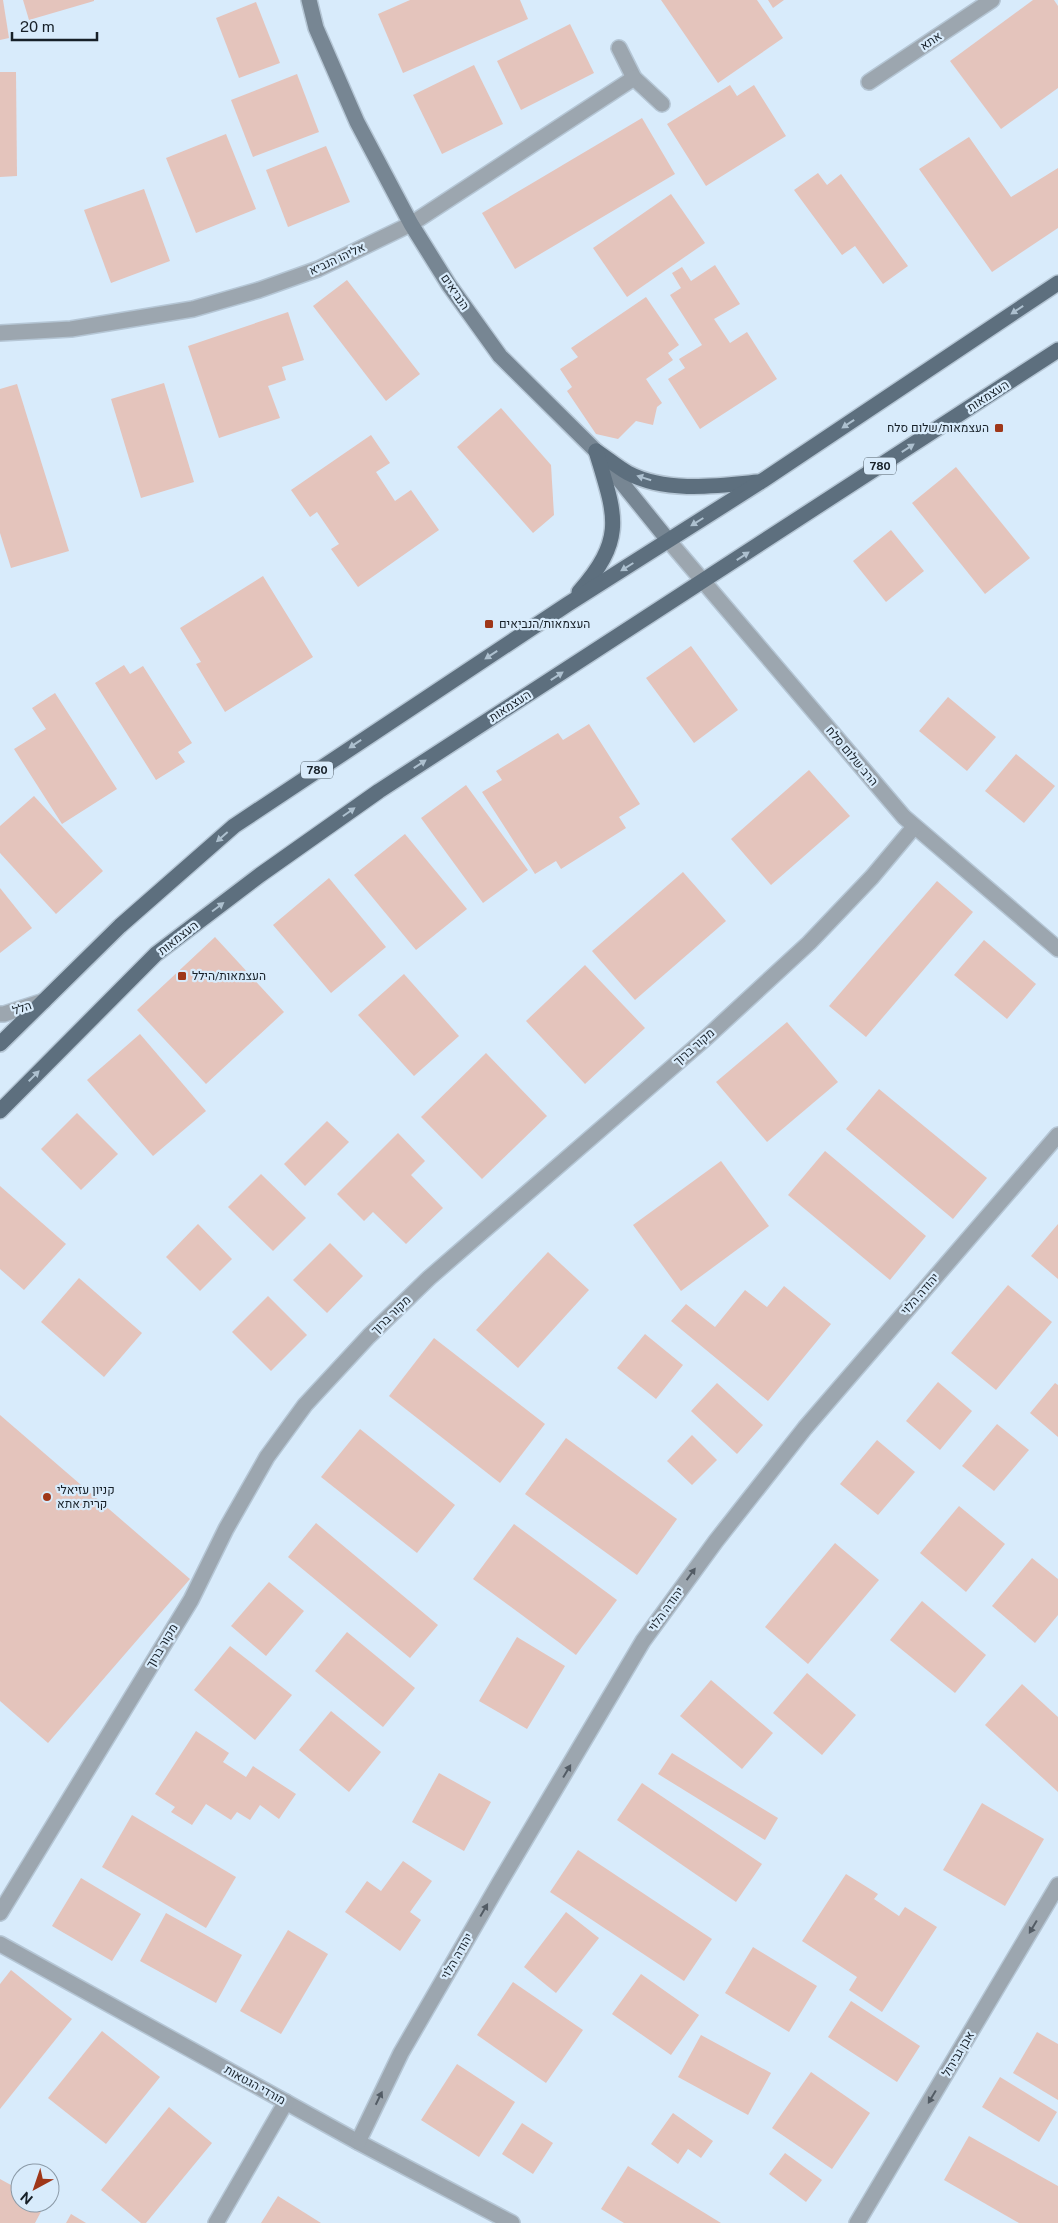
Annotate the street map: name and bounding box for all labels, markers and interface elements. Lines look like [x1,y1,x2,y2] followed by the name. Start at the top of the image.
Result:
[12,10,98,42] scale bar
[20,18,55,35] text: 20 m
[918,29,945,53] street label: אתא
[307,240,367,278] street label: אליהו הנביא
[438,271,472,313] street label: הנביאים
[1011,306,1024,315] one-way arrow
[965,377,1011,415] street label: העצמאות
[841,419,854,429] one-way arrow
[887,421,989,435] place label: העצמאות/שלום סלח
[993,422,1005,434] marker: העצמאות/שלום סלח
[902,443,915,453] one-way arrow
[864,458,896,474] road number: 780
[636,473,651,481] one-way arrow
[690,518,704,527] one-way arrow
[736,551,750,561] one-way arrow
[621,562,634,571] one-way arrow
[499,617,590,631] place label: העצמאות/הנביאים
[483,618,495,630] marker: העצמאות/הנביאים
[484,650,498,660] one-way arrow
[550,671,563,681] one-way arrow
[487,687,533,725] street label: העצמאות
[823,724,881,788] street label: הרב שלום סלח
[349,740,362,749] one-way arrow
[413,759,427,769] one-way arrow
[301,762,333,778] road number: 780
[342,807,356,817] one-way arrow
[216,831,228,843] one-way arrow
[211,902,224,913] one-way arrow
[155,918,201,958] street label: העצמאות
[192,969,266,983] place label: העצמאות/הילל
[176,970,188,982] marker: העצמאות/הילל
[11,998,33,1018] street label: הלל
[671,1026,717,1068] street label: מקור ברוך
[28,1070,40,1082] one-way arrow
[898,1270,942,1318] street label: יהודה הלוי
[368,1293,414,1337] street label: מקור ברוך
[57,1483,115,1511] place label: קניון עזיאלי קרית אתא
[41,1491,53,1503] marker: קניון עזיאלי קרית אתא
[686,1567,696,1581] one-way arrow
[645,1584,687,1634] street label: יהודה הלוי
[143,1621,181,1671] street label: מקור ברוך
[563,1764,572,1777] one-way arrow
[479,1904,488,1917] one-way arrow
[1029,1921,1038,1934] one-way arrow
[438,1930,476,1982] street label: יהודה הלוי
[939,2028,977,2079] street label: אבן גבירול
[222,2062,288,2108] street label: מורדי הגטאות
[928,2090,937,2103] one-way arrow
[375,2091,383,2105] one-way arrow
[10,2163,60,2213] north arrow
[17,2188,36,2208] text: N

